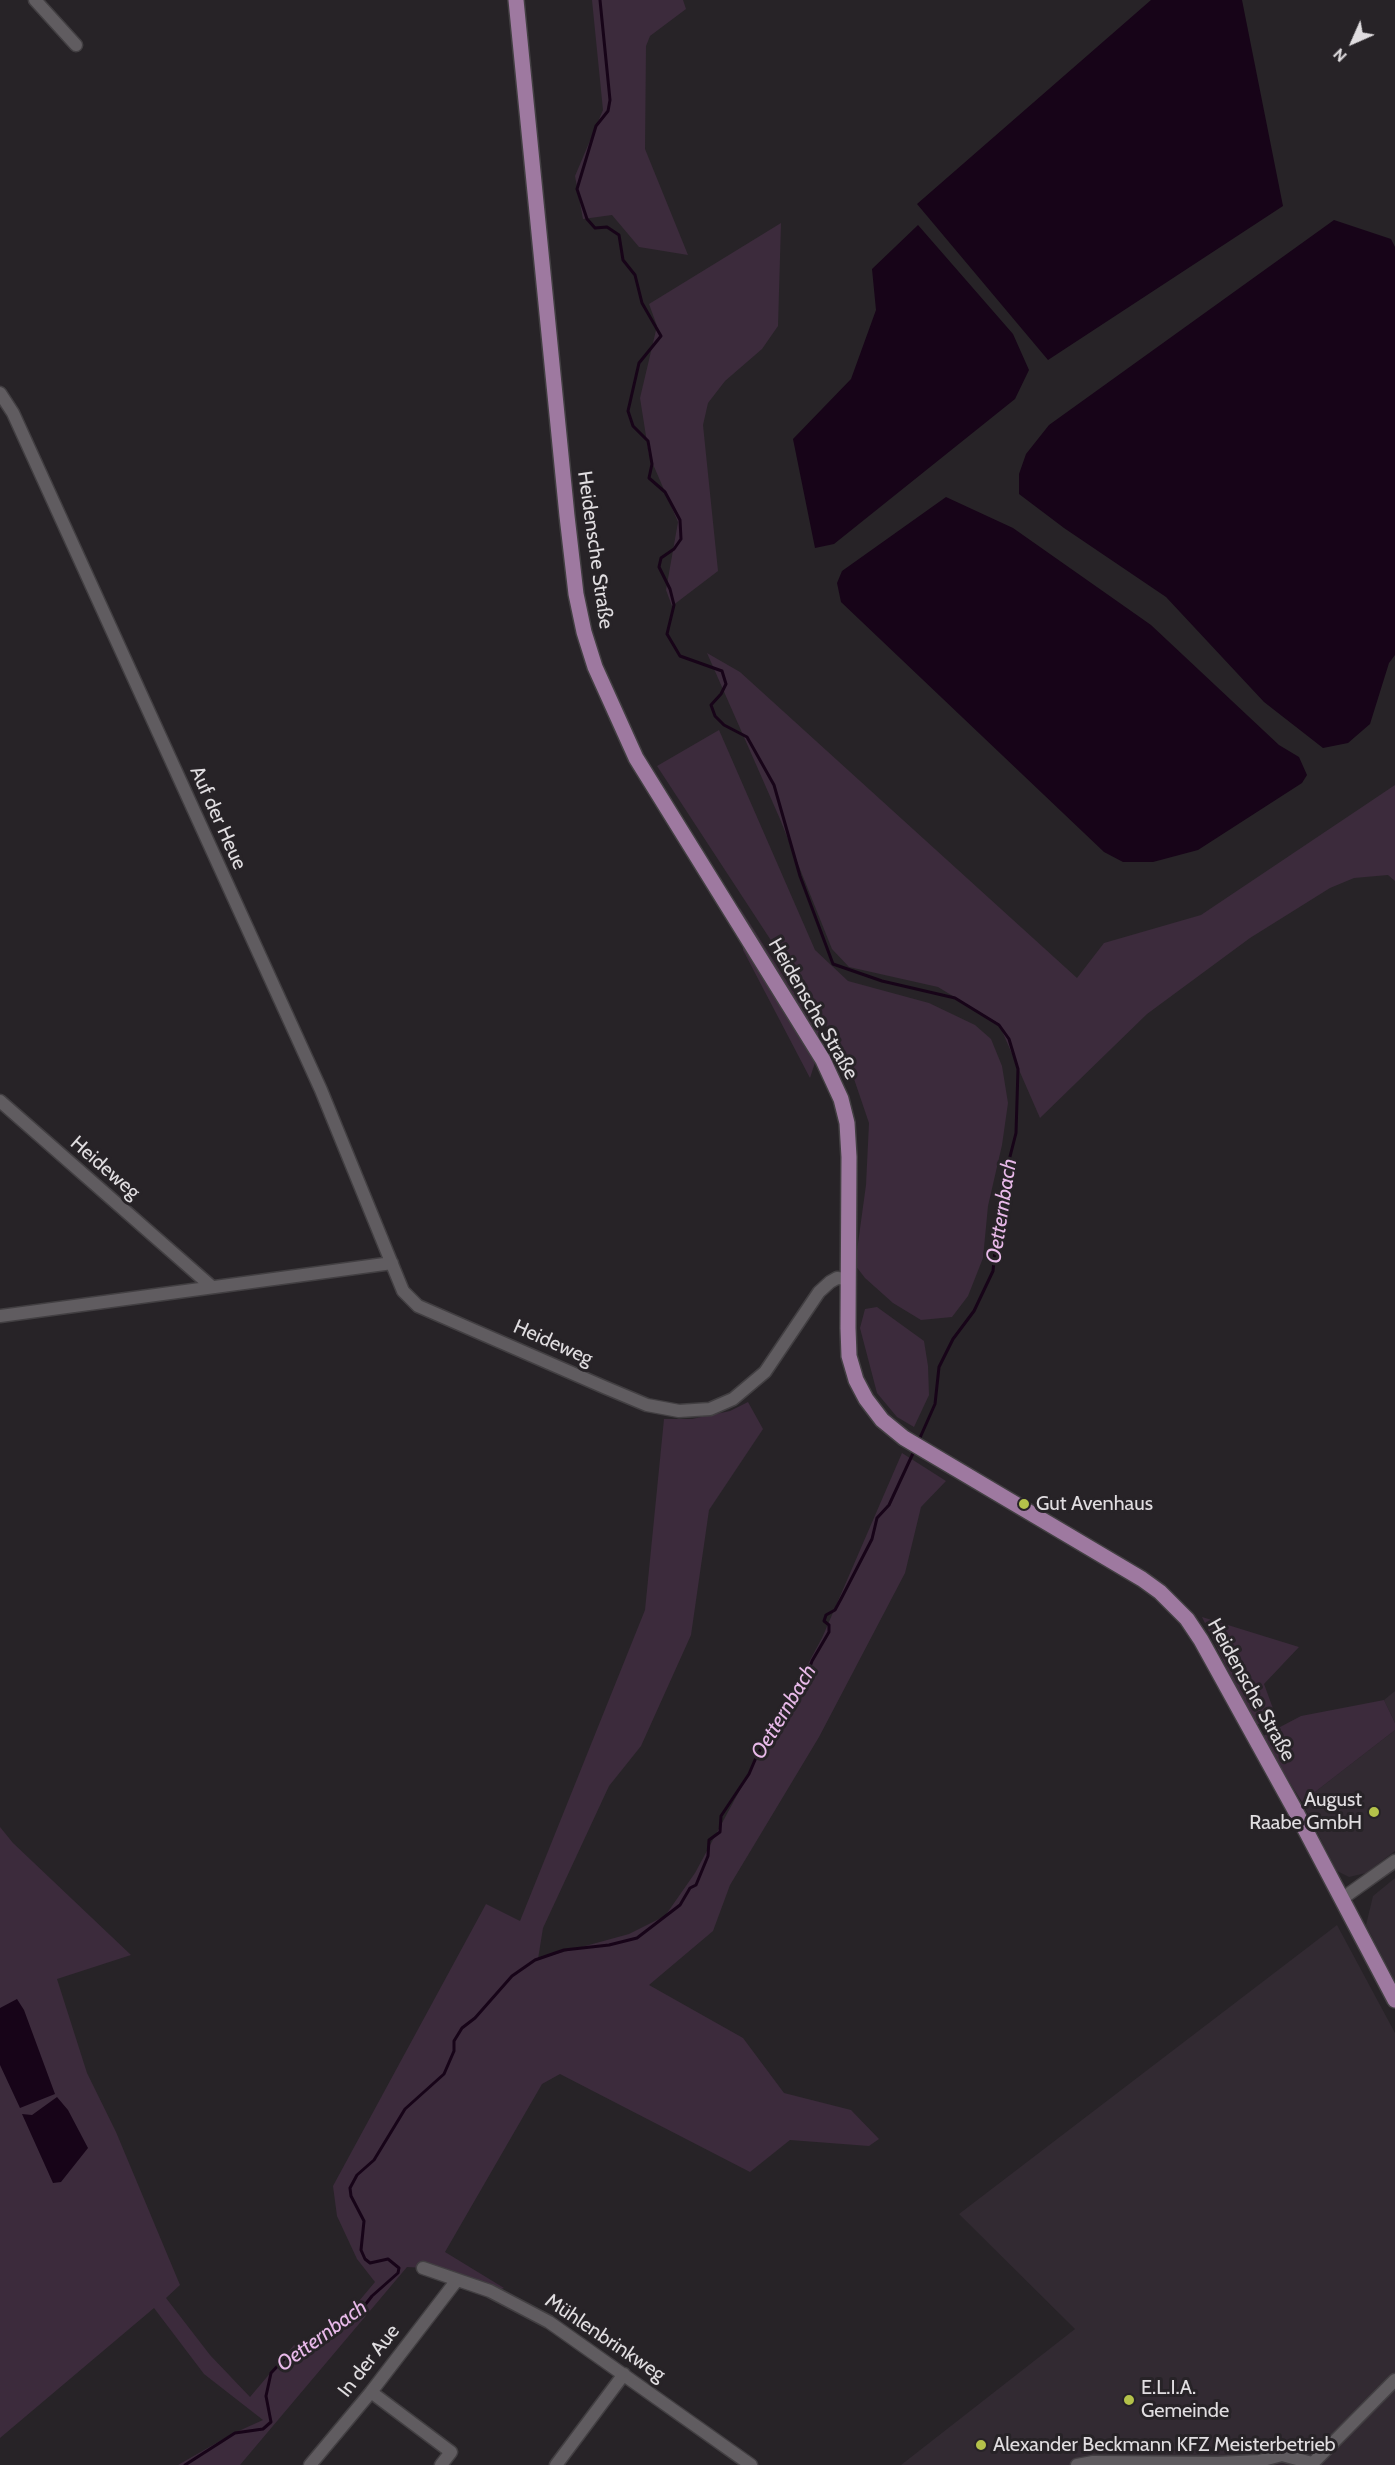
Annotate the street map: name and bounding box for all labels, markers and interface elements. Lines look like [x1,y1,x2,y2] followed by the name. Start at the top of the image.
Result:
[1323,12,1383,72] north arrow
[1329,44,1351,66] text: N
[572,469,618,631] street label: Heidensche Straße
[185,763,251,873] street label: Auf der Heue
[763,934,863,1084] street label: Heidensche Straße
[65,1131,145,1205] street label: Heideweg
[981,1157,1023,1265] water label: Oetternbach
[510,1315,596,1371] street label: Heideweg
[1036,1492,1153,1516] place label: Gut Avenhaus
[1017,1497,1031,1511] marker: Gut Avenhaus
[1202,1614,1300,1766] street label: Heidensche Straße
[746,1660,822,1764] water label: Oetternbach
[1249,1788,1362,1835] place label: August Raabe GmbH
[1367,1805,1381,1819] marker: August Raabe GmbH
[540,2289,670,2387] street label: Mühlenbrinkweg
[272,2295,372,2377] water label: Oetternbach
[333,2320,405,2402] street label: In der Aue
[1141,2376,1229,2423] place label: E.L.I.A. Gemeinde
[1122,2393,1136,2407] marker: E.L.I.A. Gemeinde
[993,2433,1336,2457] place label: Alexander Beckmann KFZ Meisterbetrieb
[974,2438,988,2452] marker: Alexander Beckmann KFZ Meisterbetrieb

